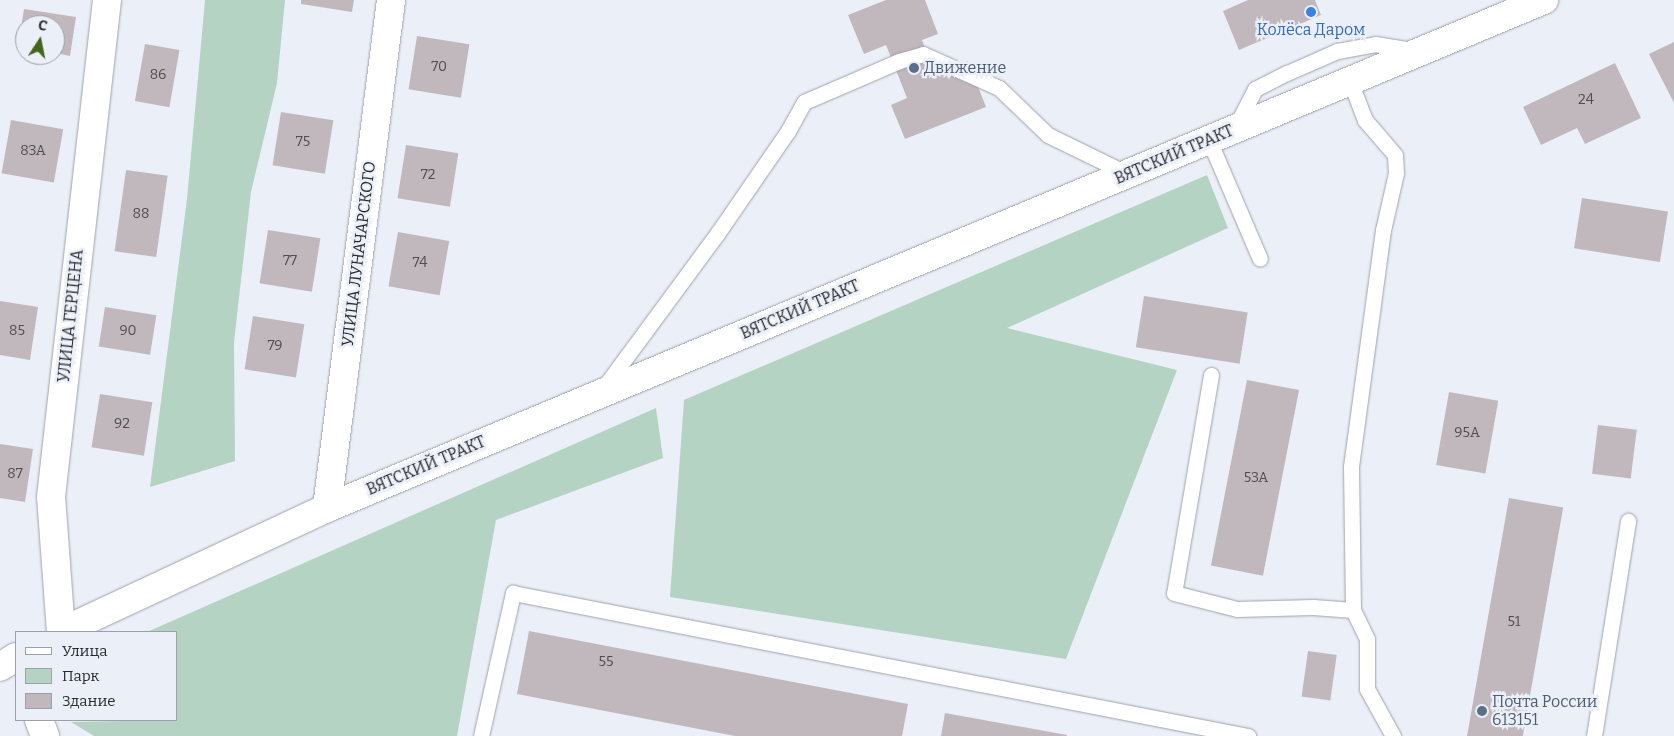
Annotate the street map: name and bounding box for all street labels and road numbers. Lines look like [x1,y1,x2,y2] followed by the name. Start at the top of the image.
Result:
[1112,121,1236,189] street label: ВЯТСКИЙ ТРАКТ
[338,160,380,348] street label: УЛИЦА ЛУНАЧАРСКОГО
[54,248,88,384] street label: УЛИЦА ГЕРЦЕНА
[738,276,862,344] street label: ВЯТСКИЙ ТРАКТ
[364,432,488,500] street label: ВЯТСКИЙ ТРАКТ

